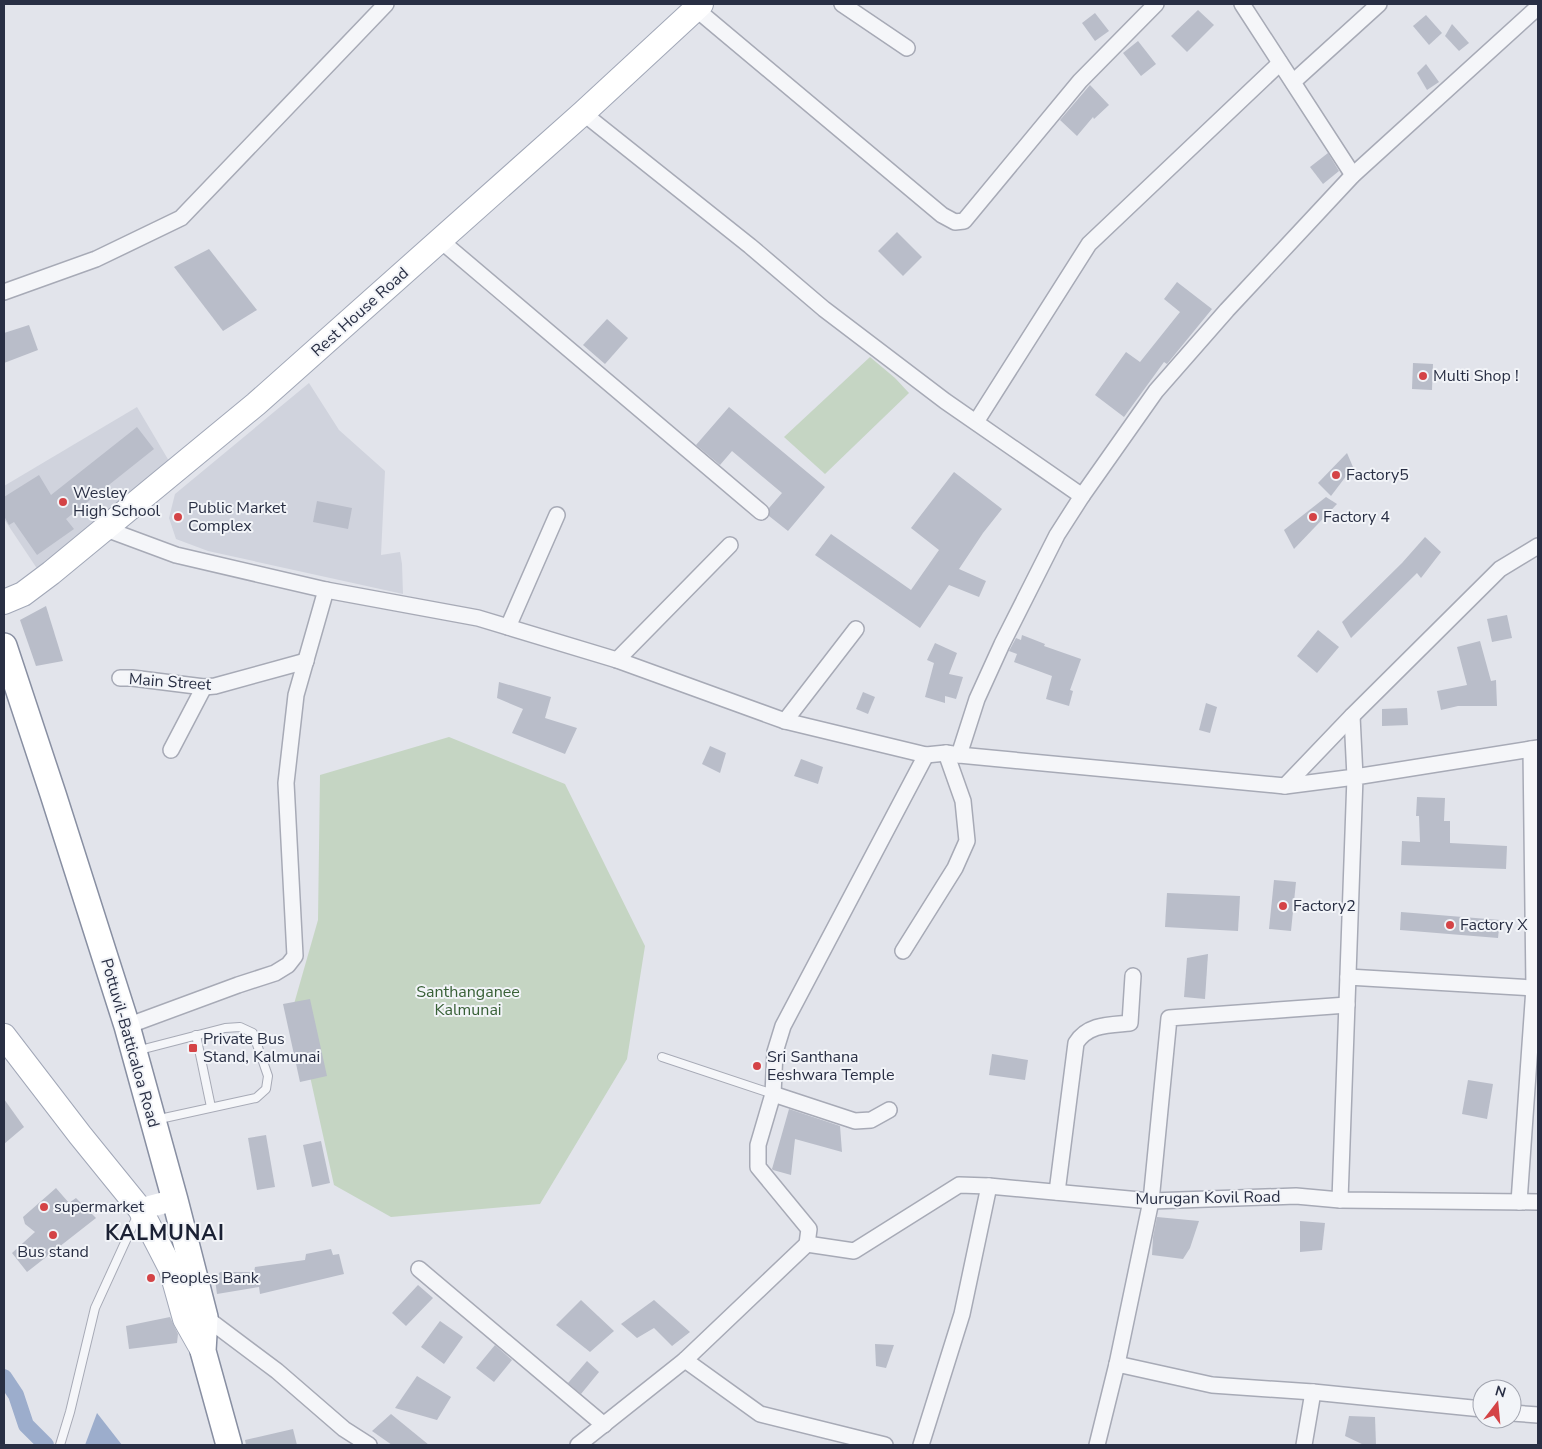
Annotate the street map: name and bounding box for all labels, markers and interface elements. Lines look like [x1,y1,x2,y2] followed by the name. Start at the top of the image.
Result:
[307,262,413,362] street label: Rest House Road
[1433,365,1519,387] place label: Multi Shop !
[1417,370,1429,382] marker: Multi Shop !
[1346,464,1409,486] place label: Factory5
[1330,469,1342,481] marker: Factory5
[73,482,161,522] place label: Wesley High School
[57,496,69,508] marker: Wesley High School
[188,497,286,537] place label: Public Market Complex
[1323,506,1390,528] place label: Factory 4
[172,511,184,523] marker: Public Market Complex
[1307,511,1319,523] marker: Factory 4
[128,668,212,696] street label: Main Street
[1293,895,1356,917] place label: Factory2
[1277,900,1289,912] marker: Factory2
[1460,914,1528,936] place label: Factory X
[1444,919,1456,931] marker: Factory X
[95,956,165,1130] street label: Pottuvil-Batticaloa Road
[416,981,520,1021] park label: Santhanganee Kalmunai
[203,1028,320,1068] place label: Private Bus Stand, Kalmunai
[187,1042,199,1054] marker: Private Bus Stand, Kalmunai
[767,1046,895,1086] place label: Sri Santhana Eeshwara Temple
[751,1060,763,1072] marker: Sri Santhana Eeshwara Temple
[1135,1186,1281,1210] street label: Murugan Kovil Road
[54,1196,144,1218] place label: supermarket
[38,1201,50,1213] marker: supermarket
[105,1219,225,1247] district label: KALMUNAI
[47,1229,59,1241] marker: Bus stand
[17,1241,89,1263] place label: Bus stand
[161,1267,260,1289] place label: Peoples Bank
[145,1272,157,1284] marker: Peoples Bank
[1472,1379,1522,1429] north arrow
[1493,1381,1508,1403] text: N

